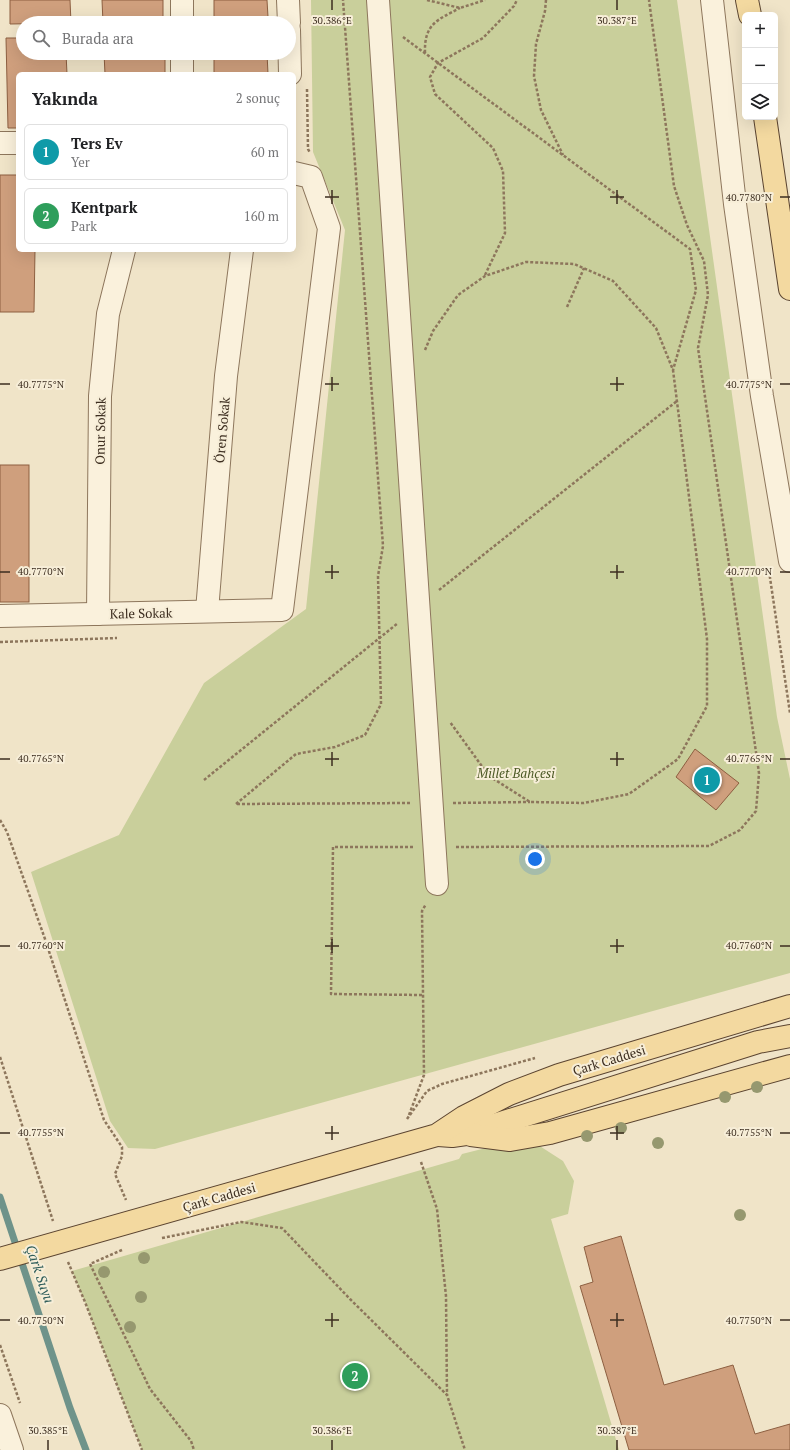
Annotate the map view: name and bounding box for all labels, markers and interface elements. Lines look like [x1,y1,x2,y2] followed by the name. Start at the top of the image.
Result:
[742,12,778,120] map controls
[742,12,778,48] button: +
[312,14,352,27] text: 30.386°E
[597,14,637,27] text: 30.387°E
[16,16,296,60] search box
[30,27,52,49] icon: search
[62,28,134,48] text: Burada ara
[742,48,778,84] button: −
[742,84,778,120] button: layers
[32,87,98,110] text: Yakında
[236,89,280,107] text: 2 sonuç
[71,133,123,153] text: Ters Ev
[42,143,50,161] text: 1
[251,143,279,161] text: 60 m
[71,153,90,171] text: Yer
[726,191,773,204] text: 40.7780°N
[71,197,137,217] text: Kentpark
[42,207,50,225] text: 2
[244,207,279,225] text: 160 m
[71,217,97,235] text: Park
[18,378,65,391] text: 40.7775°N
[726,378,773,391] text: 40.7775°N
[210,396,234,464] street label: Ören Sokak
[90,397,110,465] street label: Onur Sokak
[18,565,65,578] text: 40.7770°N
[726,565,773,578] text: 40.7770°N
[109,603,173,623] street label: Kale Sokak
[18,752,65,765] text: 40.7765°N
[726,752,773,765] text: 40.7765°N
[476,764,555,782] park label: Millet Bahçesi
[694,765,720,795] pin: 1
[525,849,545,869] your location
[18,939,65,952] text: 40.7760°N
[726,939,773,952] text: 40.7760°N
[570,1040,648,1080] street label: Çark Caddesi
[18,1126,65,1139] text: 40.7755°N
[726,1126,773,1139] text: 40.7755°N
[180,1178,258,1216] street label: Çark Caddesi
[22,1242,59,1306] water label: Çark Suyu
[18,1314,65,1327] text: 40.7750°N
[726,1314,773,1327] text: 40.7750°N
[342,1361,368,1391] pin: 2
[28,1424,68,1437] text: 30.385°E
[312,1424,352,1437] text: 30.386°E
[597,1424,637,1437] text: 30.387°E

